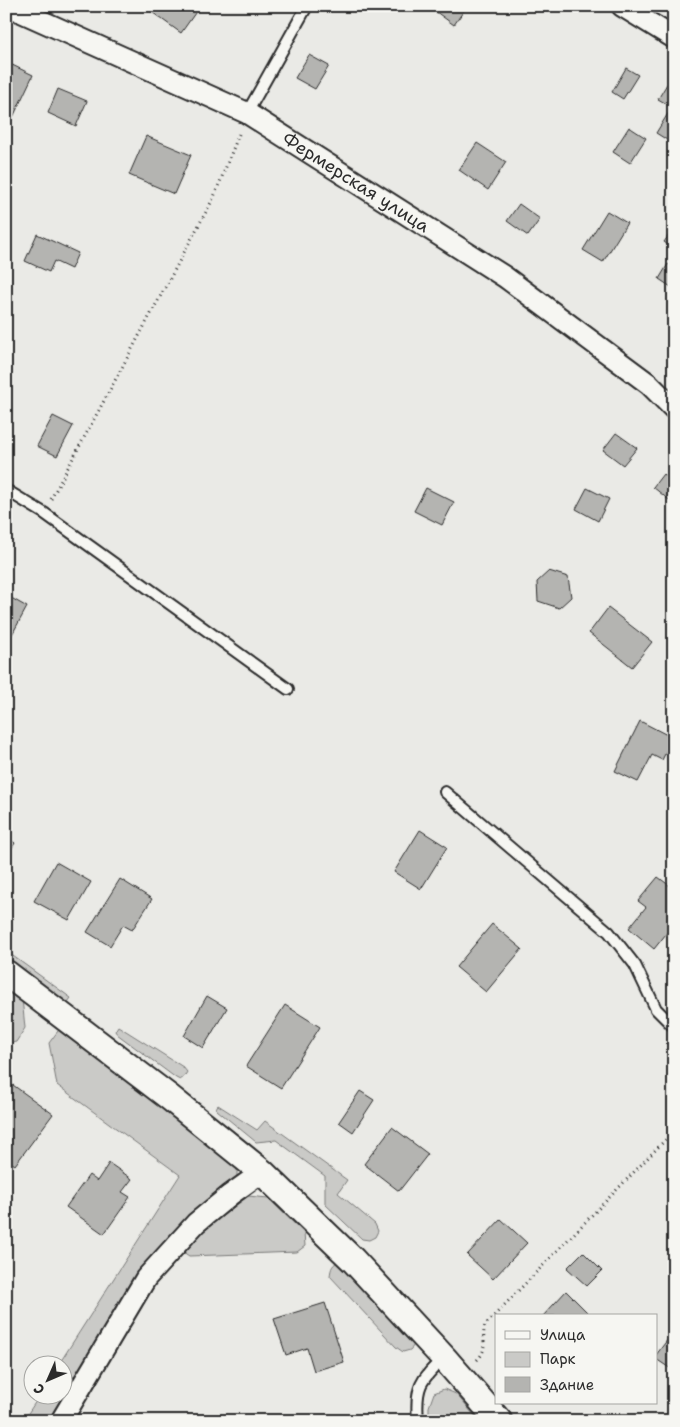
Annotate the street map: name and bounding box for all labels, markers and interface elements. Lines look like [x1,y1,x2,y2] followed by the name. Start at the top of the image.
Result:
[278,127,434,238] street label: Фермерская улица
[495,1314,658,1404] legend
[540,1325,586,1345] text: Улица
[540,1349,576,1369] text: Парк
[22,1354,72,1404] north arrow
[540,1375,594,1395] text: Здание
[29,1380,48,1399] text: С

